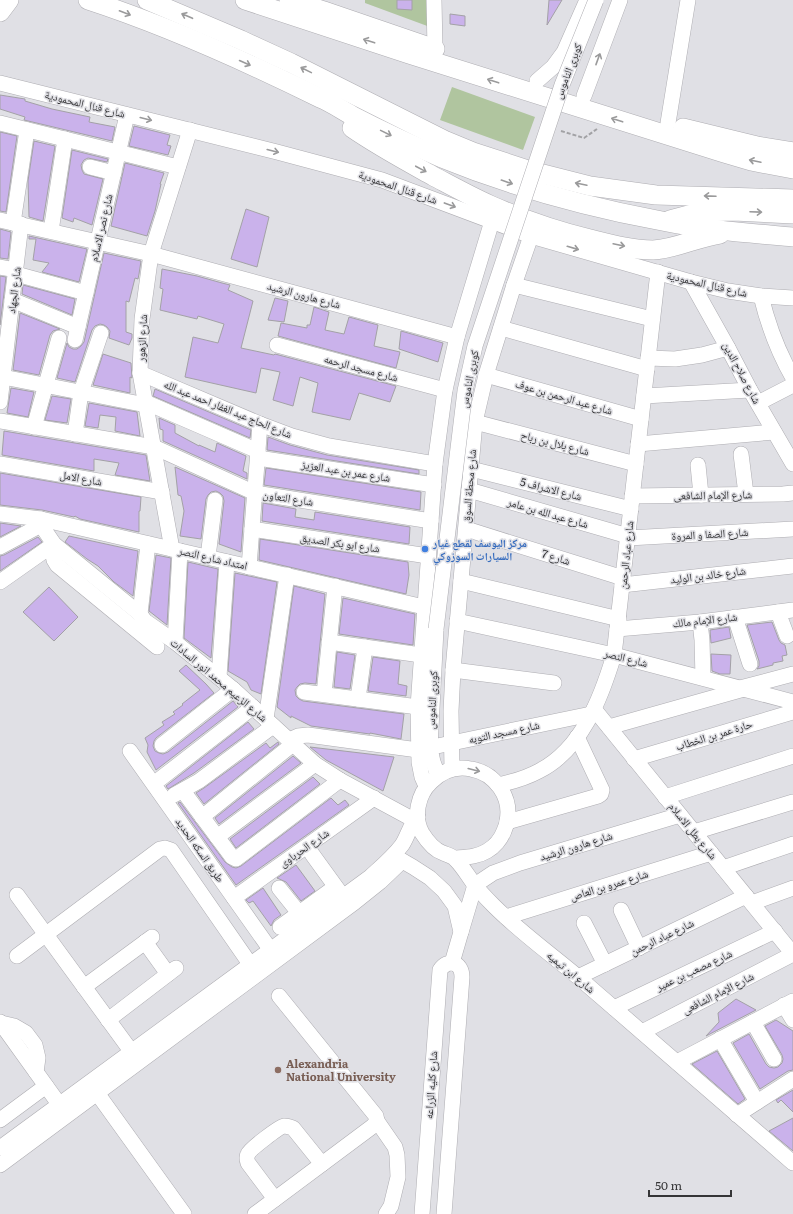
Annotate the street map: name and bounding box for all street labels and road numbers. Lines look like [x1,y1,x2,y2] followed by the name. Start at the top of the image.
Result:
[549,40,585,101] street label: كوبرى الناموس
[43,85,127,121] street label: شارع قنال المحمودية
[357,165,440,207] street label: شارع قنال المحمودية
[84,192,116,263] street label: شارع نصر الاسلام
[2,266,24,314] street label: شارع الجهاد
[665,266,749,300] street label: شارع قنال المحمودية
[266,277,343,312] street label: شارع هارون الرشيد
[132,314,150,363] street label: شارع الزهور
[720,339,766,406] street label: شارع صلاح الدين
[455,348,482,409] street label: كوبرى الناموس
[322,349,400,385] street label: شارع مسجد الرحمه
[514,374,615,418] street label: شارع عبد الرحمن بن عوف
[162,375,295,441] street label: شارع الحاج عبد الغفار احمد عبد الله
[519,426,591,458] street label: شارع بلال بن رباح
[457,448,479,524] street label: شارع محطة السوق
[300,455,392,485] street label: شارع عمر بن عبد العزيز
[59,465,104,489] street label: شارع الامل
[519,473,584,503] street label: شارع الاشراف 5
[262,485,315,509] street label: شارع التعاون
[674,485,752,503] street label: شارع الإمام الشافعى
[505,493,591,531] street label: شارع عبد الله بن عامر
[613,520,637,590] street label: شارع عباد الرحمن
[671,523,749,543] street label: شارع الصفا و المروة
[299,528,381,556] street label: شارع ابو بكر الصديق
[176,541,249,573] street label: امتداد شارع النصر
[540,544,572,568] street label: شارع 7
[669,561,747,587] street label: شارع خالد بن الوليد
[672,608,738,630] street label: شارع الإمام مالك
[167,634,272,725] street label: شارع الزعيم محمد انور السادات
[602,644,650,670] street label: شارع النصر
[421,670,441,730] street label: كوبرى الناموس
[673,715,754,753] street label: حارة عمر بن الخطاب
[467,716,541,746] street label: شارع مسجد التوبه
[666,798,722,862] street label: شارع بطل الاسلام
[173,814,229,885] street label: طريق السكه الحديد
[275,824,332,870] street label: شارع الحرباوى
[537,826,614,864] street label: شارع هارون الرشيد
[568,865,650,904] street label: شارع عمرو بن العاص
[627,914,696,958] street label: شارع عباد الرحمن
[652,944,734,994] street label: شارع مصعب بن عمير
[544,946,599,996] street label: شارع ابن تيميه
[679,967,756,1017] street label: شارع الإمام الشافعى
[420,1050,440,1120] street label: شارع كليه الزراعه

